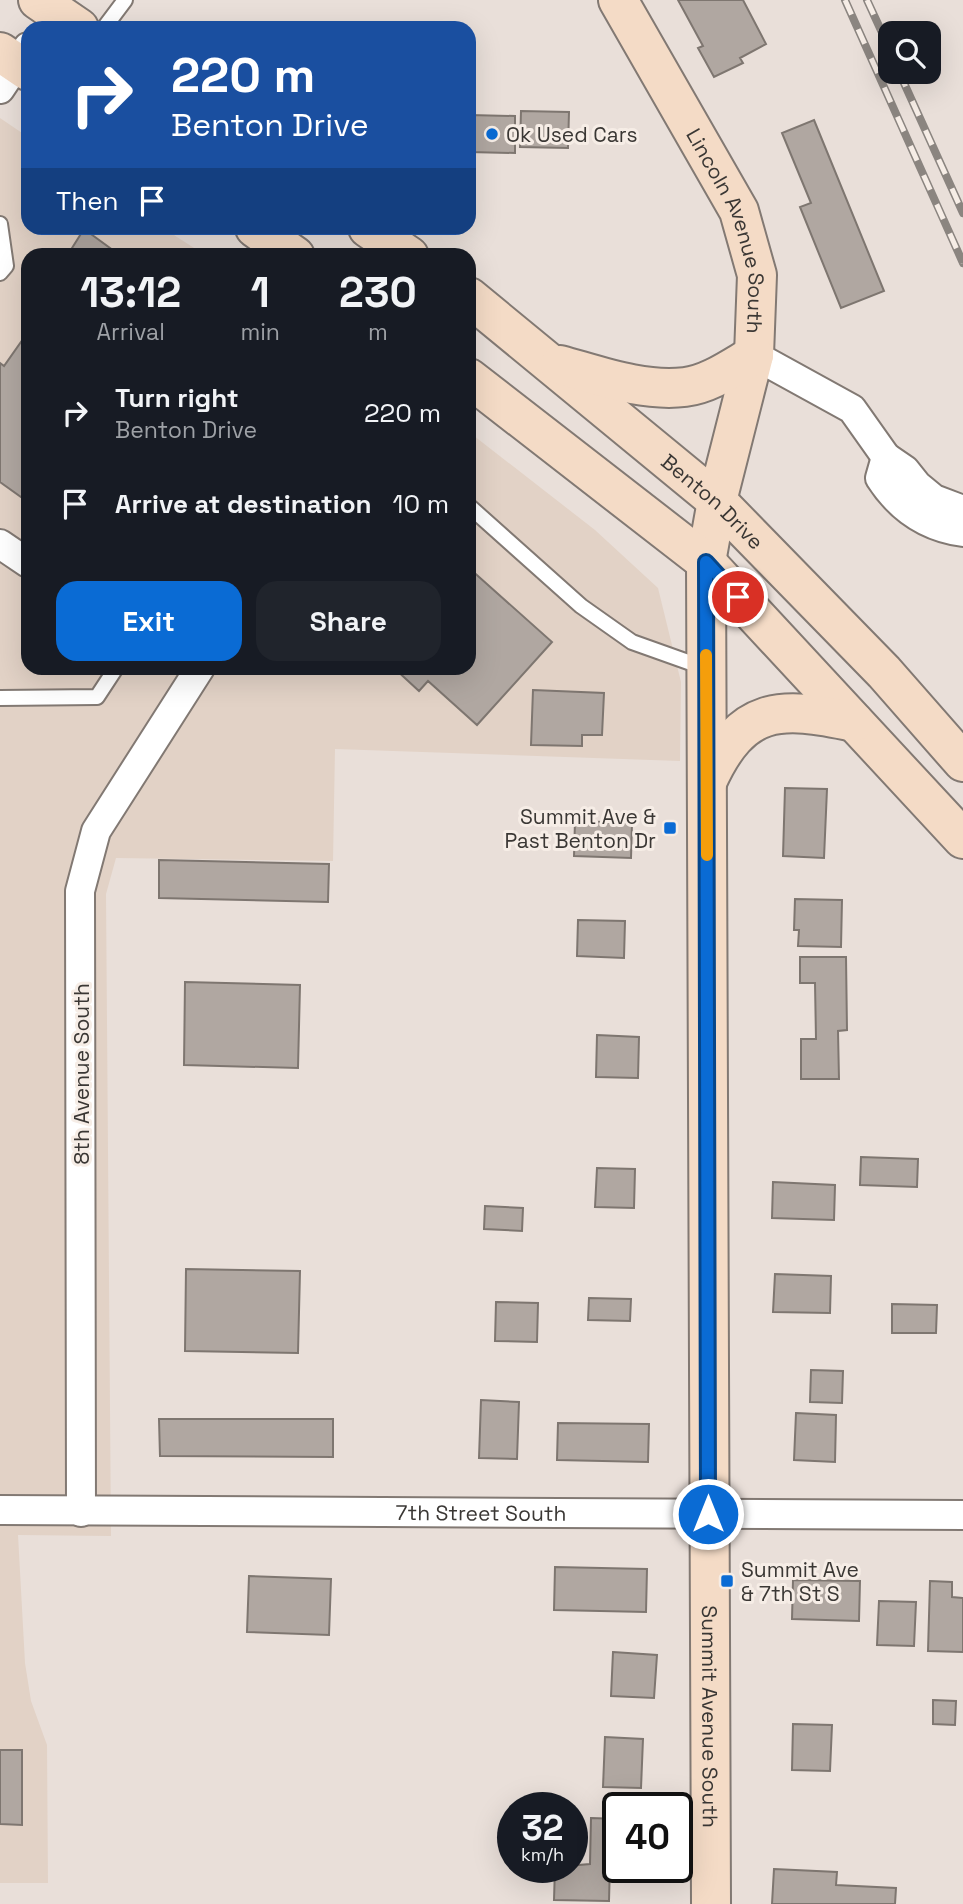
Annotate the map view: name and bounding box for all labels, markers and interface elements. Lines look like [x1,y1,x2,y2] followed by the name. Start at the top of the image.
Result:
[878,21,941,84] map controls
[878,21,941,84] button: search
[171,44,315,106] text: 220 m
[56,49,147,140] icon: right
[171,105,369,145] text: Benton Drive
[506,121,637,148] place label: Ok Used Cars
[681,123,771,334] street label: Lincoln Avenue South
[484,126,500,142] marker: Ok Used Cars
[133,182,171,220] icon: arrive
[56,184,119,218] text: Then
[80,266,181,319] text: 13:12
[251,266,270,319] text: 1
[339,266,417,319] text: 230
[97,317,165,347] text: Arrival
[240,317,280,347] text: min
[368,317,388,347] text: m
[115,381,239,415] text: Turn right
[56,394,94,432] icon: right
[364,396,441,430] text: 220 m
[115,415,257,445] text: Benton Drive
[656,447,770,555] street label: Benton Drive
[56,485,94,523] icon: arrive
[115,487,372,521] text: Arrive at destination
[393,487,449,521] text: 10 m
[708,567,768,627] pin
[719,578,757,616] icon: arrive
[56,581,242,661] button: Exit
[256,581,441,661] button: Share
[504,803,656,854] place label: Summit Ave & Past Benton Dr
[662,820,678,836] marker: Summit Ave & Past Benton Dr
[68,983,95,1165] street label: 8th Avenue South
[671,1477,745,1551] position arrow
[396,1499,566,1526] street label: 7th Street South
[741,1556,859,1607] place label: Summit Ave & 7th St S
[719,1573,735,1589] marker: Summit Ave & 7th St S
[696,1605,724,1828] street label: Summit Avenue South
[602,1792,693,1883] speed limit sign: 40
[521,1806,564,1850] text: 32
[521,1843,564,1866] text: km/h

